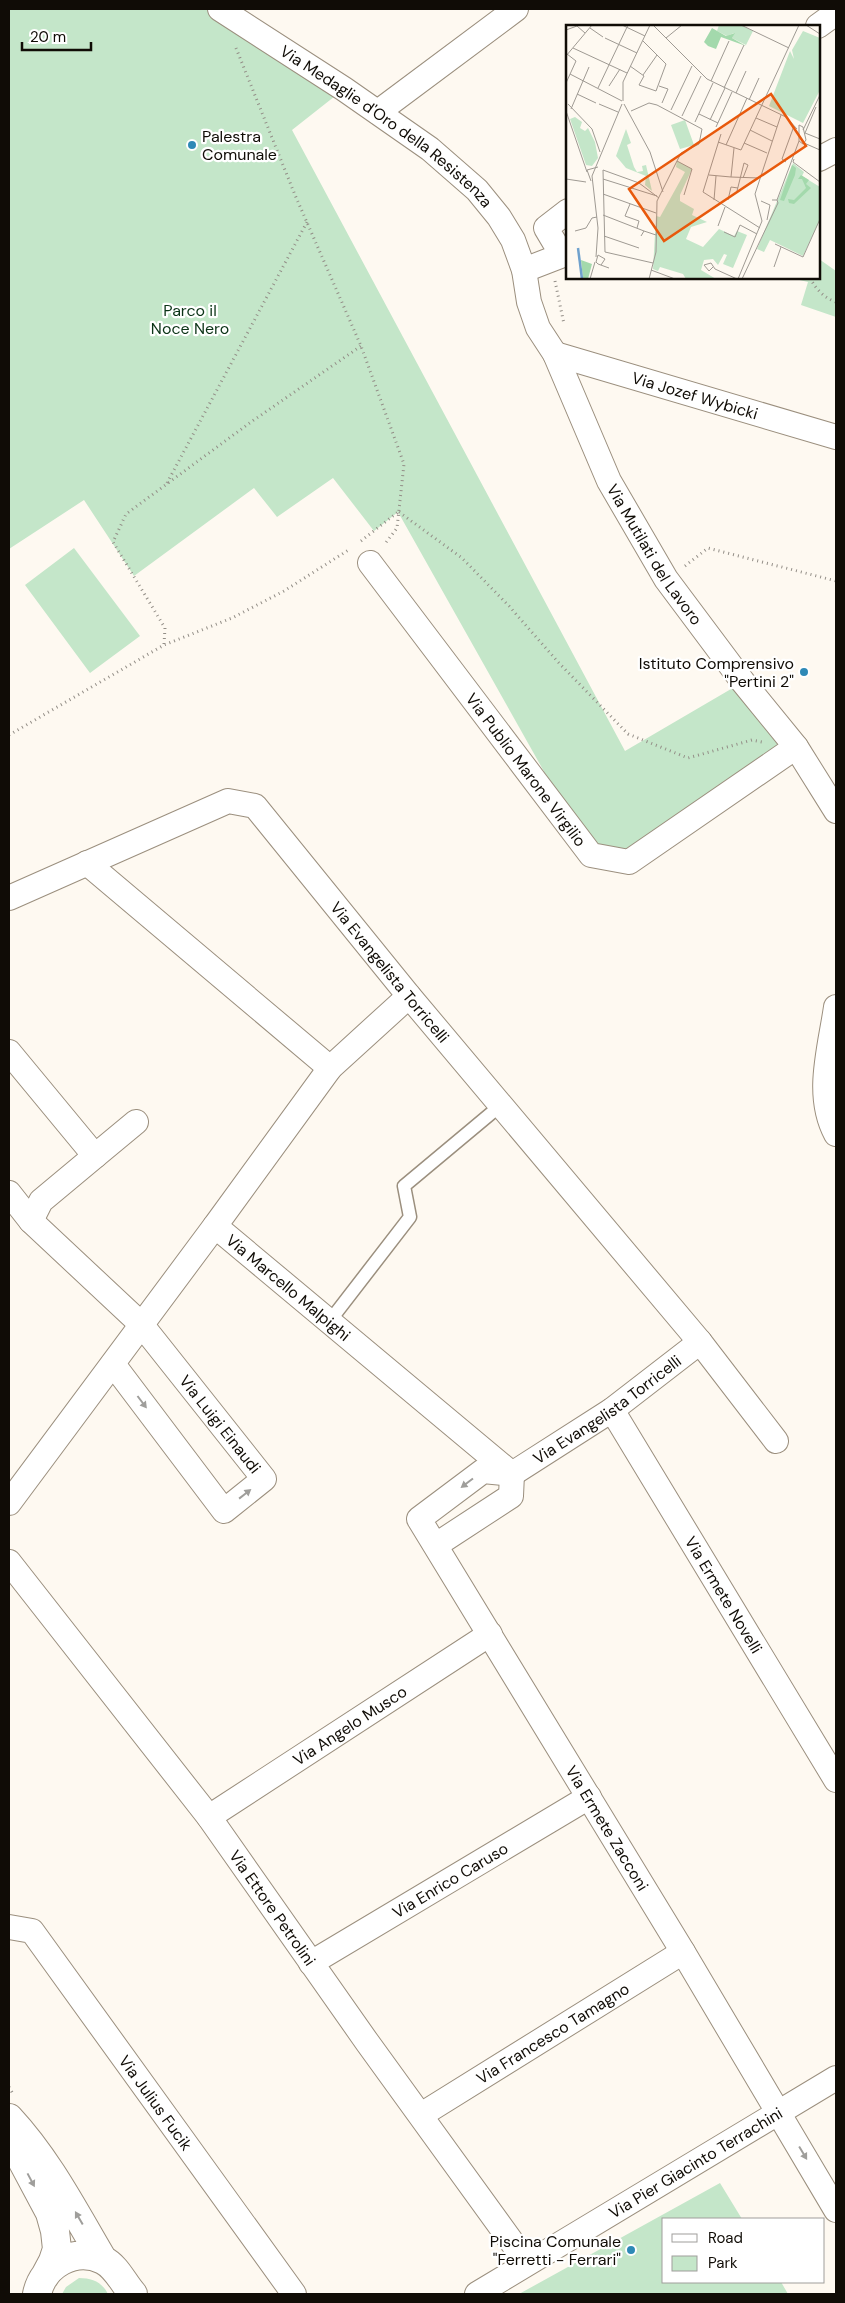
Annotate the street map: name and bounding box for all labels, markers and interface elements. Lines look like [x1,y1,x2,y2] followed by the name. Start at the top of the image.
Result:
[22,20,91,52] scale bar
[566,25,820,279] inset map
[30,27,66,47] text: 20 m
[276,40,497,212] street label: Via Medaglie d'Oro della Resistenza
[202,126,277,165] place label: Palestra Comunale
[186,139,198,151] marker: Palestra Comunale
[151,300,229,339] park label: Parco il Noce Nero
[629,367,761,424] street label: Via Jozef Wybicki
[602,480,707,629] street label: Via Mutilati del Lavoro
[639,653,794,692] place label: Istituto Comprensivo "Pertini 2"
[798,666,810,678] marker: Istituto Comprensivo "Pertini 2"
[461,689,591,850] street label: Via Publio Marone Virgilio
[326,897,454,1047] street label: Via Evangelista Torricelli
[222,1229,355,1345] street label: Via Marcello Malpighi
[529,1350,685,1468] street label: Via Evangelista Torricelli
[175,1371,266,1478] street label: Via Luigi Einaudi
[137,1396,147,1409] one-way arrow
[460,1478,474,1488] one-way arrow
[238,1489,251,1500] one-way arrow
[680,1532,767,1657] street label: Via Ermete Novelli
[289,1681,411,1770] street label: Via Angelo Musco
[561,1761,654,1895] street label: Via Ermete Zacconi
[388,1837,512,1923] street label: Via Enrico Caruso
[225,1846,321,1970] street label: Via Ettore Petrolini
[472,1978,633,2089] street label: Via Francesco Tamagno
[114,2051,197,2154] street label: Via Julius Fucik
[605,2102,786,2223] street label: Via Pier Giacinto Terrachini
[798,2147,807,2160] one-way arrow
[27,2172,35,2187] one-way arrow
[74,2211,83,2224] one-way arrow
[662,2218,825,2283] legend
[708,2228,743,2248] text: Road
[490,2231,621,2270] place label: Piscina Comunale "Ferretti - Ferrari"
[625,2244,637,2256] marker: Piscina Comunale "Ferretti - Ferrari"
[708,2253,738,2273] text: Park

